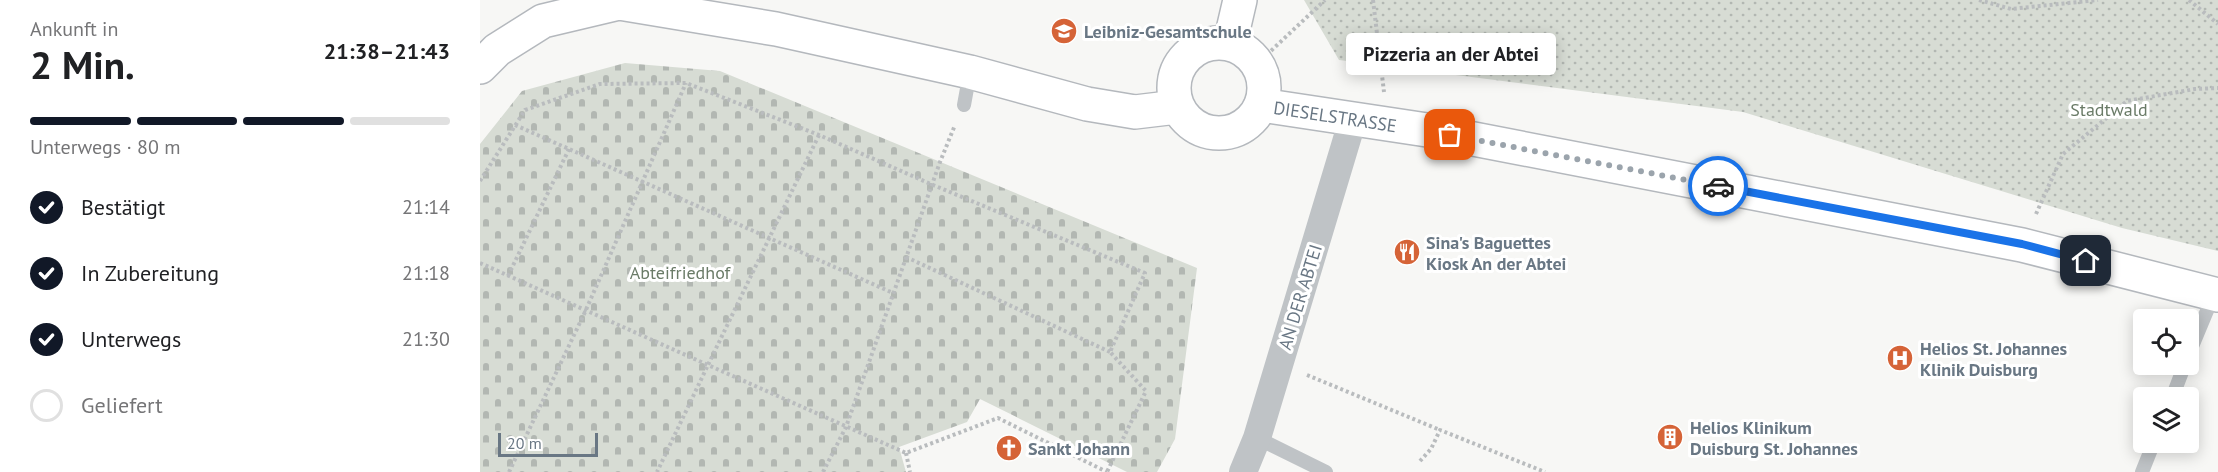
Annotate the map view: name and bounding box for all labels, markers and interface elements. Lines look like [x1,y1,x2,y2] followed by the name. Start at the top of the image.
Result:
[30,16,118,42] text: Ankunft in
[1049,16,1079,46] school or university icon: Leibniz-Gesamtschule
[1084,20,1252,43] place label: Leibniz-Gesamtschule
[1345,33,1555,75] callout: Pizzeria an der Abtei
[324,37,450,65] text: 21:38–21:43
[30,39,135,90] text: 2 Min.
[1363,41,1539,67] text: Pizzeria an der Abtei
[1272,96,1398,137] street label: DIESELSTRASSE
[2070,98,2148,121] park label: Stadtwald
[1424,109,1475,160] pin
[1433,118,1466,151] icon: bag
[30,134,180,160] text: Unterwegs · 80 m
[1688,156,1748,216] courier
[1702,170,1735,203] icon: car
[30,191,63,224] icon: check
[81,193,165,221] text: Bestätigt
[402,194,450,220] text: 21:14
[1426,231,1566,275] place label: Sina's Baguettes Kiosk An der Abtei
[2060,235,2111,286] pin
[1392,237,1422,267] restaurant icon: Sina's Baguettes Kiosk An der Abtei
[1273,241,1327,353] street label: AN DER ABTEI
[2069,244,2102,277] icon: home
[30,257,63,290] icon: check
[81,259,219,287] text: In Zubereitung
[402,260,450,286] text: 21:18
[630,261,732,284] park label: Abteifriedhof
[2133,309,2199,453] map controls
[2133,309,2199,375] button: locate
[30,323,63,356] icon: check
[81,325,181,353] text: Unterwegs
[402,326,450,352] text: 21:30
[1920,337,2068,381] place label: Helios St. Johannes Klinik Duisburg
[1885,343,1915,373] hospital icon: Helios St. Johannes Klinik Duisburg
[2133,387,2199,453] button: layers
[81,391,163,419] text: Geliefert
[1690,416,1858,460] place label: Helios Klinikum Duisburg St. Johannes
[1655,422,1685,452] building icon: Helios Klinikum Duisburg St. Johannes
[498,430,598,458] scale bar
[507,433,542,453] text: 20 m
[994,433,1024,463] church icon: Sankt Johann
[1028,437,1130,460] place label: Sankt Johann

